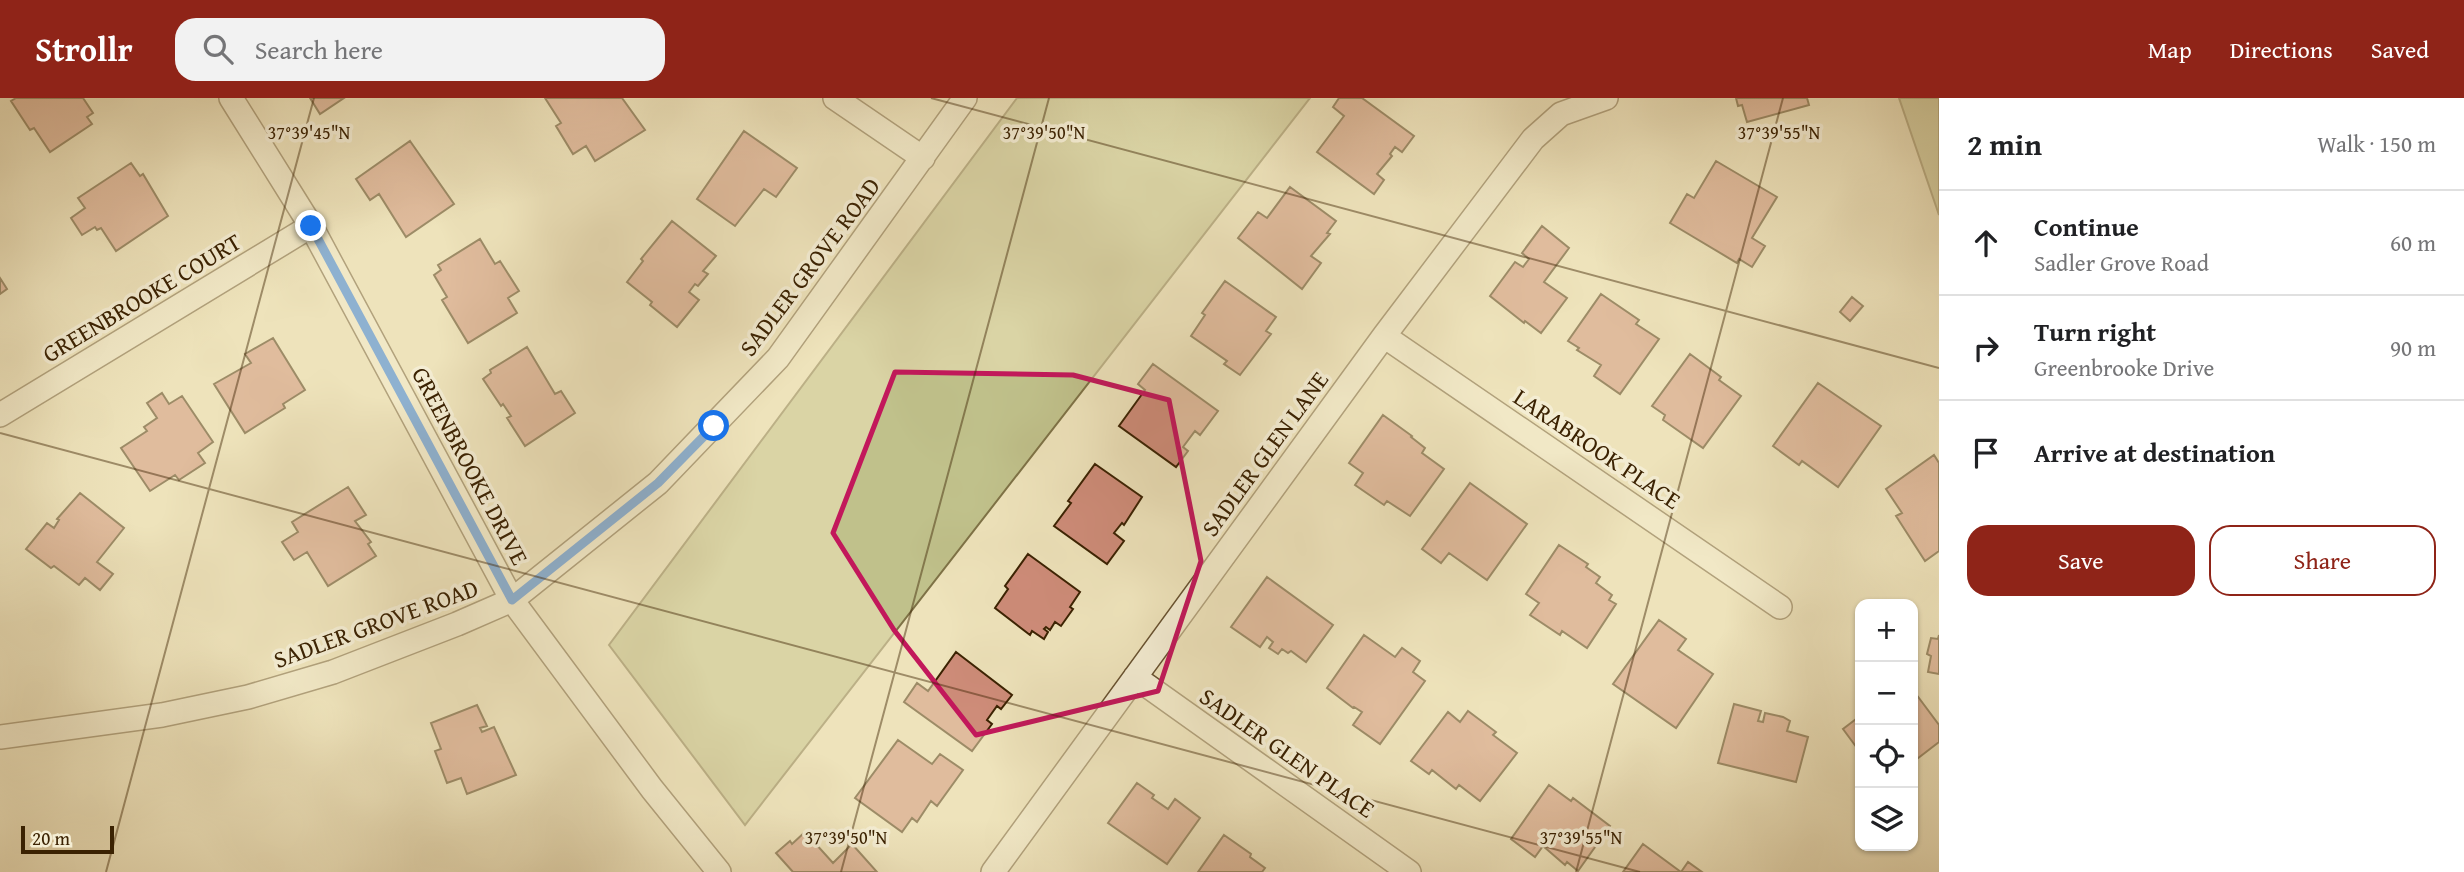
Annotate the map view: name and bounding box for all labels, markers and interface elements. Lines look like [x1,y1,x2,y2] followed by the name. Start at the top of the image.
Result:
[175,18,665,81] search box
[35,25,133,73] text: Strollr
[199,30,237,68] icon: search
[255,30,383,69] text: Search here
[2148,32,2192,67] text: Map
[2230,32,2333,67] text: Directions
[2371,32,2429,67] text: Saved
[268,119,351,146] text: 37°39'45"N
[1003,119,1086,146] text: 37°39'50"N
[1738,119,1821,146] text: 37°39'55"N
[1967,122,2042,166] text: 2 min
[2317,127,2436,160] text: Walk · 150 m
[731,170,888,363] street label: SADLER GROVE ROAD
[2034,207,2139,246] text: Continue
[295,210,326,241] route end
[36,224,248,371] street label: GREENBROOKE COURT
[1967,224,2005,262] icon: ahead
[2390,226,2436,259] text: 60 m
[2034,246,2209,279] text: Sadler Grove Road
[2034,312,2156,351] text: Turn right
[1967,329,2005,367] icon: right
[2390,331,2436,364] text: 90 m
[2034,351,2214,384] text: Greenbrooke Drive
[403,361,537,571] street label: GREENBROOKE DRIVE
[1193,364,1337,544] street label: SADLER GLEN LANE
[1507,380,1688,518] street label: LARABROOK PLACE
[698,410,729,441] route start
[2034,433,2275,472] text: Arrive at destination
[1967,434,2005,472] icon: arrive
[1967,525,2195,596] button: Save
[2209,525,2436,596] button: Share
[269,570,483,677] street label: SADLER GROVE ROAD
[1855,599,1918,851] map controls
[1855,599,1918,662] button: +
[1855,662,1918,725] button: −
[1193,679,1382,826] street label: SADLER GLEN PLACE
[1855,725,1918,788] button: locate
[1855,788,1918,851] button: layers
[21,823,114,855] scale bar
[32,824,70,852] text: 20 m
[805,824,888,851] text: 37°39'50"N
[1540,824,1623,851] text: 37°39'55"N

